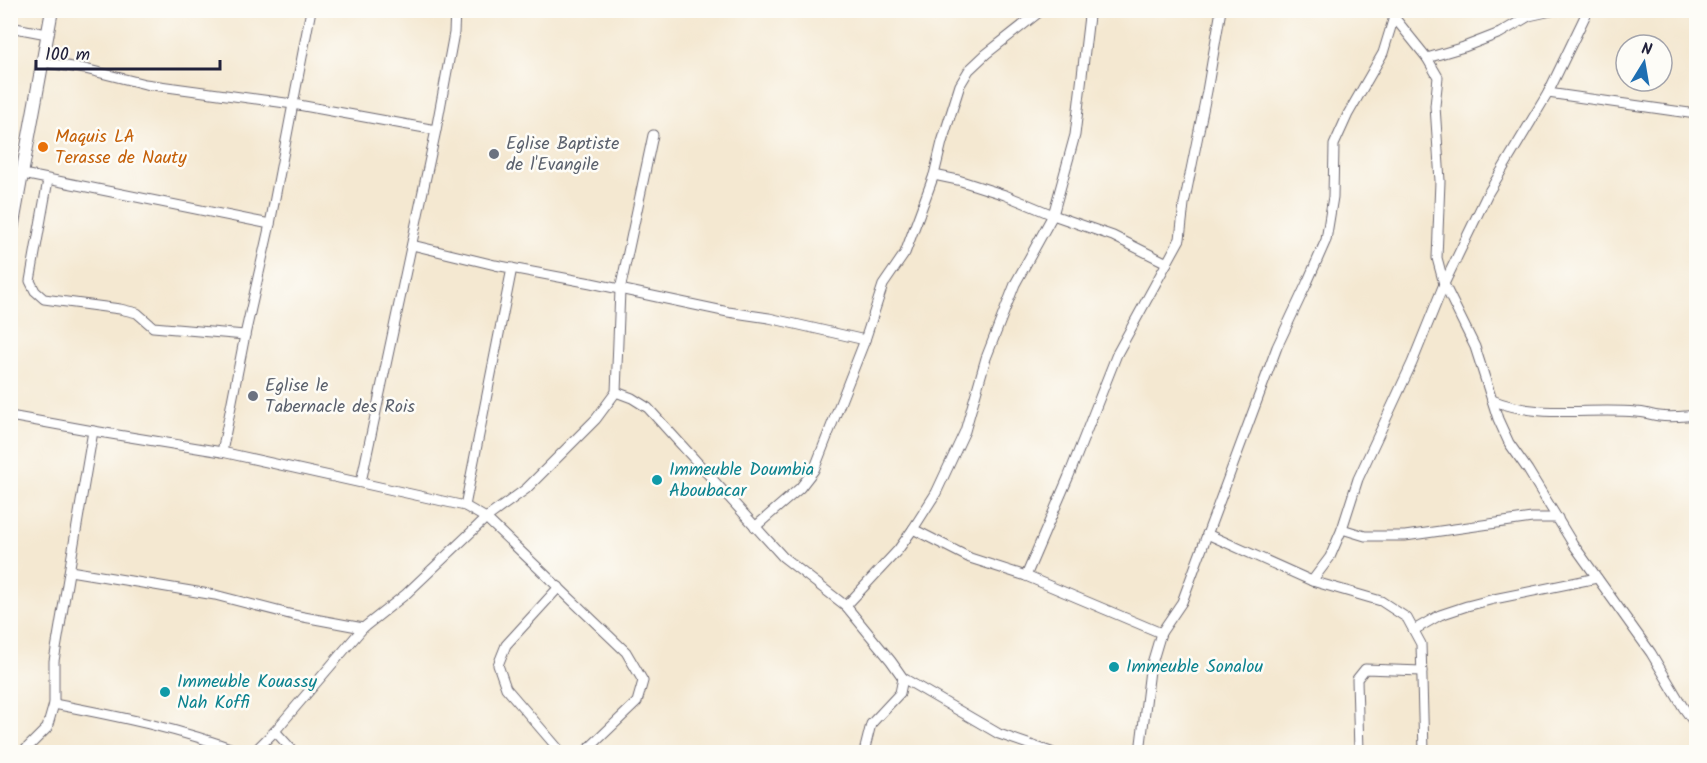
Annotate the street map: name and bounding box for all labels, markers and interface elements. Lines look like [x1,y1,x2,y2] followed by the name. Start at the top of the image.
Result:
[36,33,220,71] scale bar
[1614,33,1674,93] north arrow
[1639,37,1654,63] text: N
[45,41,90,70] text: 100 m
[55,123,187,173] place label: Maquis LA Terasse de Nauty
[506,130,619,180] place label: Eglise Baptiste de l'Evangile
[36,140,50,154] marker: Maquis LA Terasse de Nauty
[487,147,501,161] marker: Eglise Baptiste de l'Evangile
[265,372,415,422] place label: Eglise le Tabernacle des Rois
[246,389,260,403] marker: Eglise le Tabernacle des Rois
[669,456,814,506] place label: Immeuble Doumbia Aboubacar
[650,473,664,487] marker: Immeuble Doumbia Aboubacar
[1126,653,1263,682] place label: Immeuble Sonalou
[1107,660,1121,674] marker: Immeuble Sonalou
[177,668,317,718] place label: Immeuble Kouassy Nah Koffi
[158,685,172,699] marker: Immeuble Kouassy Nah Koffi

